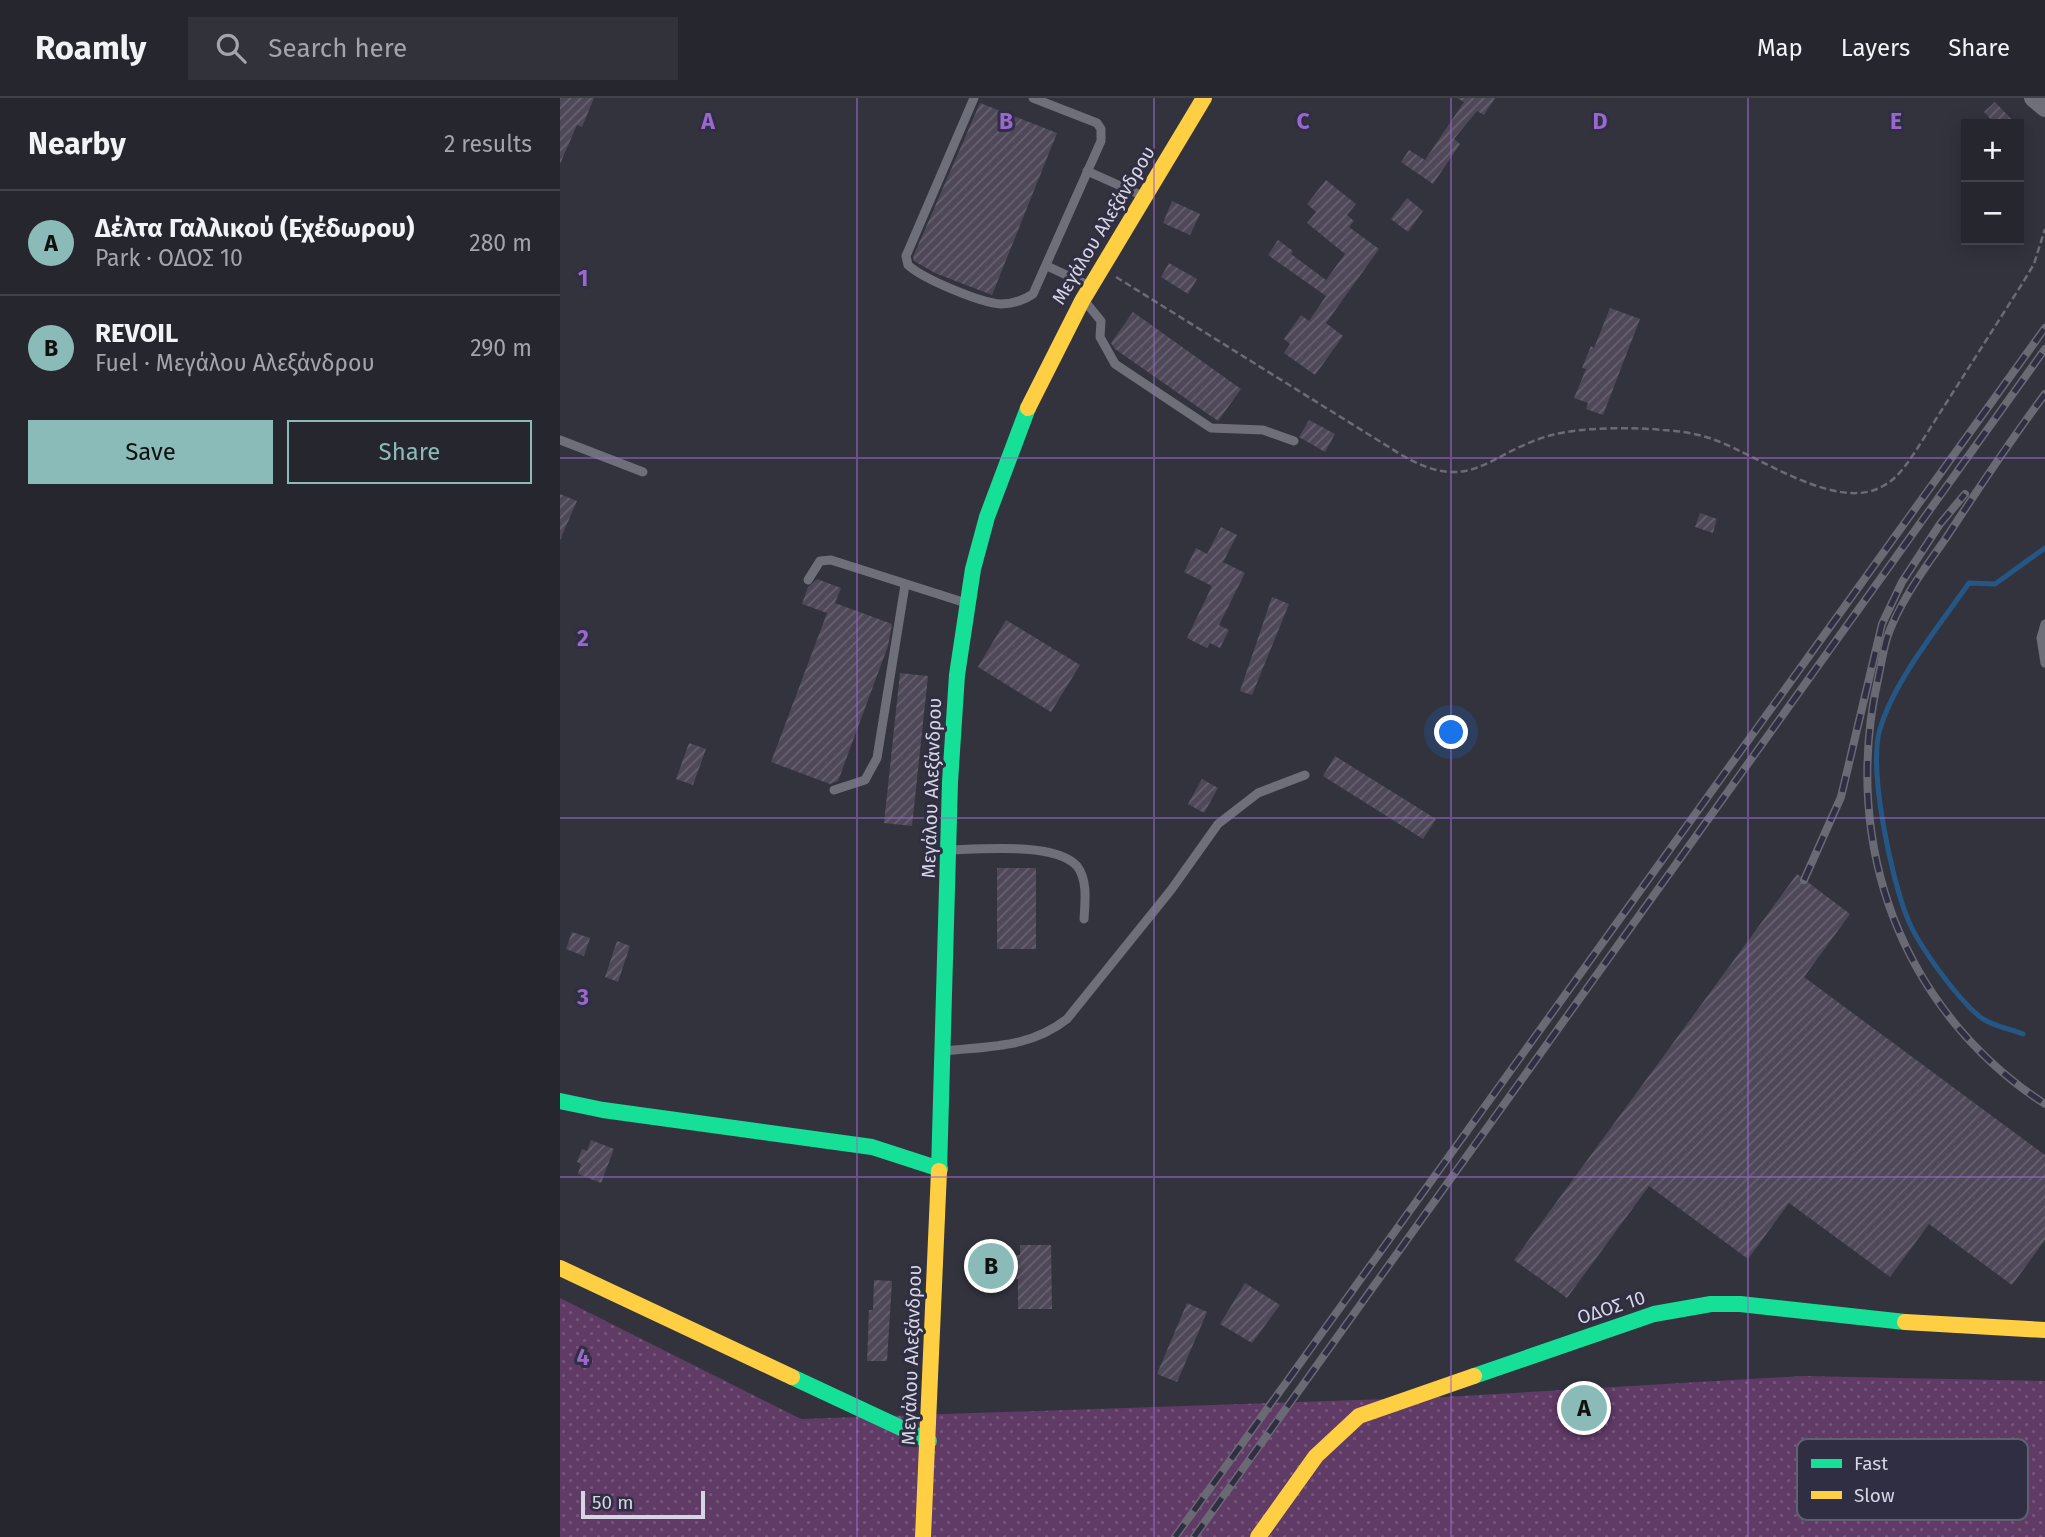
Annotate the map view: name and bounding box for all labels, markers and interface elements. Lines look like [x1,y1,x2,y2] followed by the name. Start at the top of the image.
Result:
[188,17,678,80] search box
[35,28,146,68] text: Roamly
[212,29,250,67] icon: search
[268,33,407,64] text: Search here
[1757,34,1803,62] text: Map
[1841,34,1910,62] text: Layers
[1948,34,2010,62] text: Share
[700,107,715,135] text: A
[999,107,1013,135] text: B
[1296,107,1310,135] text: C
[1593,107,1608,135] text: D
[1890,107,1902,135] text: E
[1961,119,2024,245] map controls
[1961,119,2024,182] button: +
[28,126,126,162] text: Nearby
[444,130,532,158] text: 2 results
[1047,142,1160,309] street label: Μεγάλου Αλεξάνδρου
[1961,182,2024,245] button: −
[95,213,415,244] text: Δέλτα Γαλλικού (Εχέδωρου)
[44,229,58,257] text: A
[469,229,532,257] text: 280 m
[95,244,243,272] text: Park · ΟΔΟΣ 10
[578,264,588,292] text: 1
[95,318,178,349] text: REVOIL
[44,334,58,362] text: B
[470,334,532,362] text: 290 m
[95,349,375,377] text: Fuel · Μεγάλου Αλεξάνδρου
[28,420,273,484] button: Save
[287,420,532,484] button: Share
[577,624,589,652] text: 2
[917,697,946,879] street label: Μεγάλου Αλεξάνδρου
[1434,715,1468,749] your location
[576,983,589,1011] text: 3
[968,1240,1014,1292] pin: B
[897,1264,926,1446] street label: Μεγάλου Αλεξάνδρου
[1574,1286,1648,1329] street label: ΟΔΟΣ 10
[577,1343,590,1371] text: 4
[1561,1382,1607,1434] pin: A
[1797,1439,2028,1520] legend
[1854,1452,1888,1475] text: Fast
[1854,1484,1895,1507] text: Slow
[581,1488,705,1520] scale bar
[592,1491,633,1514] text: 50 m

